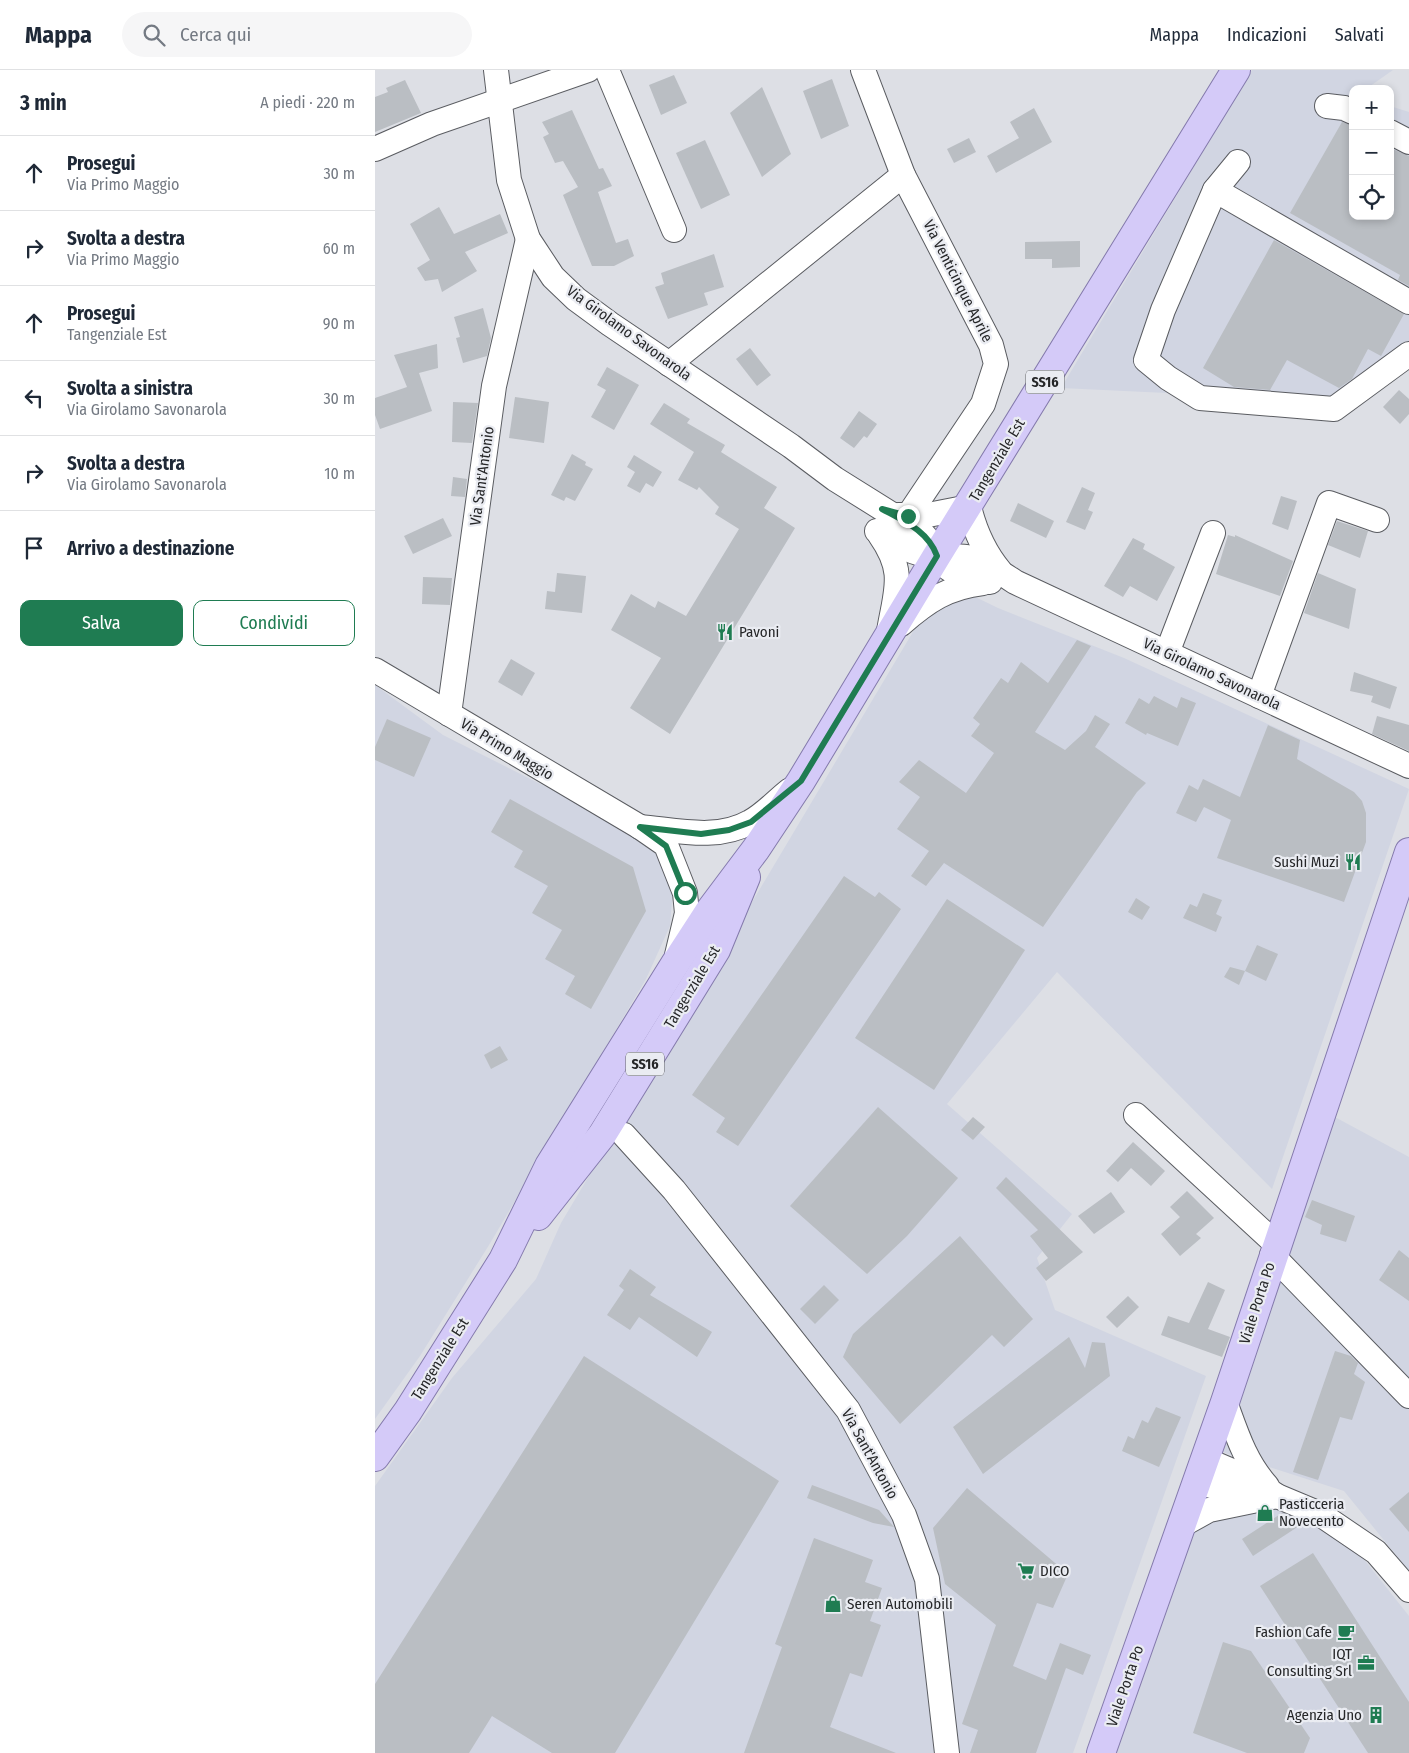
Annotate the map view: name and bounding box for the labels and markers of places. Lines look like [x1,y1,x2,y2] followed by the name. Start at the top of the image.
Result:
[715,622,735,642] restaurant icon: Pavoni
[739,623,779,641] place label: Pavoni
[1343,852,1363,872] restaurant icon: Sushi Muzi
[1274,853,1339,871] place label: Sushi Muzi
[1279,1495,1344,1530] place label: Pasticceria Novecento
[1255,1503,1275,1523] shop icon: Pasticceria Novecento
[1016,1561,1036,1581] supermarket icon: DICO
[1040,1562,1069,1580] place label: DICO
[823,1594,843,1614] shop icon: Seren Automobili
[847,1595,953,1613] place label: Seren Automobili
[1336,1622,1356,1642] cafe icon: Fashion Cafe
[1255,1623,1332,1641] place label: Fashion Cafe
[1267,1645,1352,1680] place label: IQT Consulting Srl
[1356,1653,1376,1673] office icon: IQT Consulting Srl
[1366,1705,1386,1725] building icon: Agenzia Uno
[1287,1706,1362,1724] place label: Agenzia Uno

